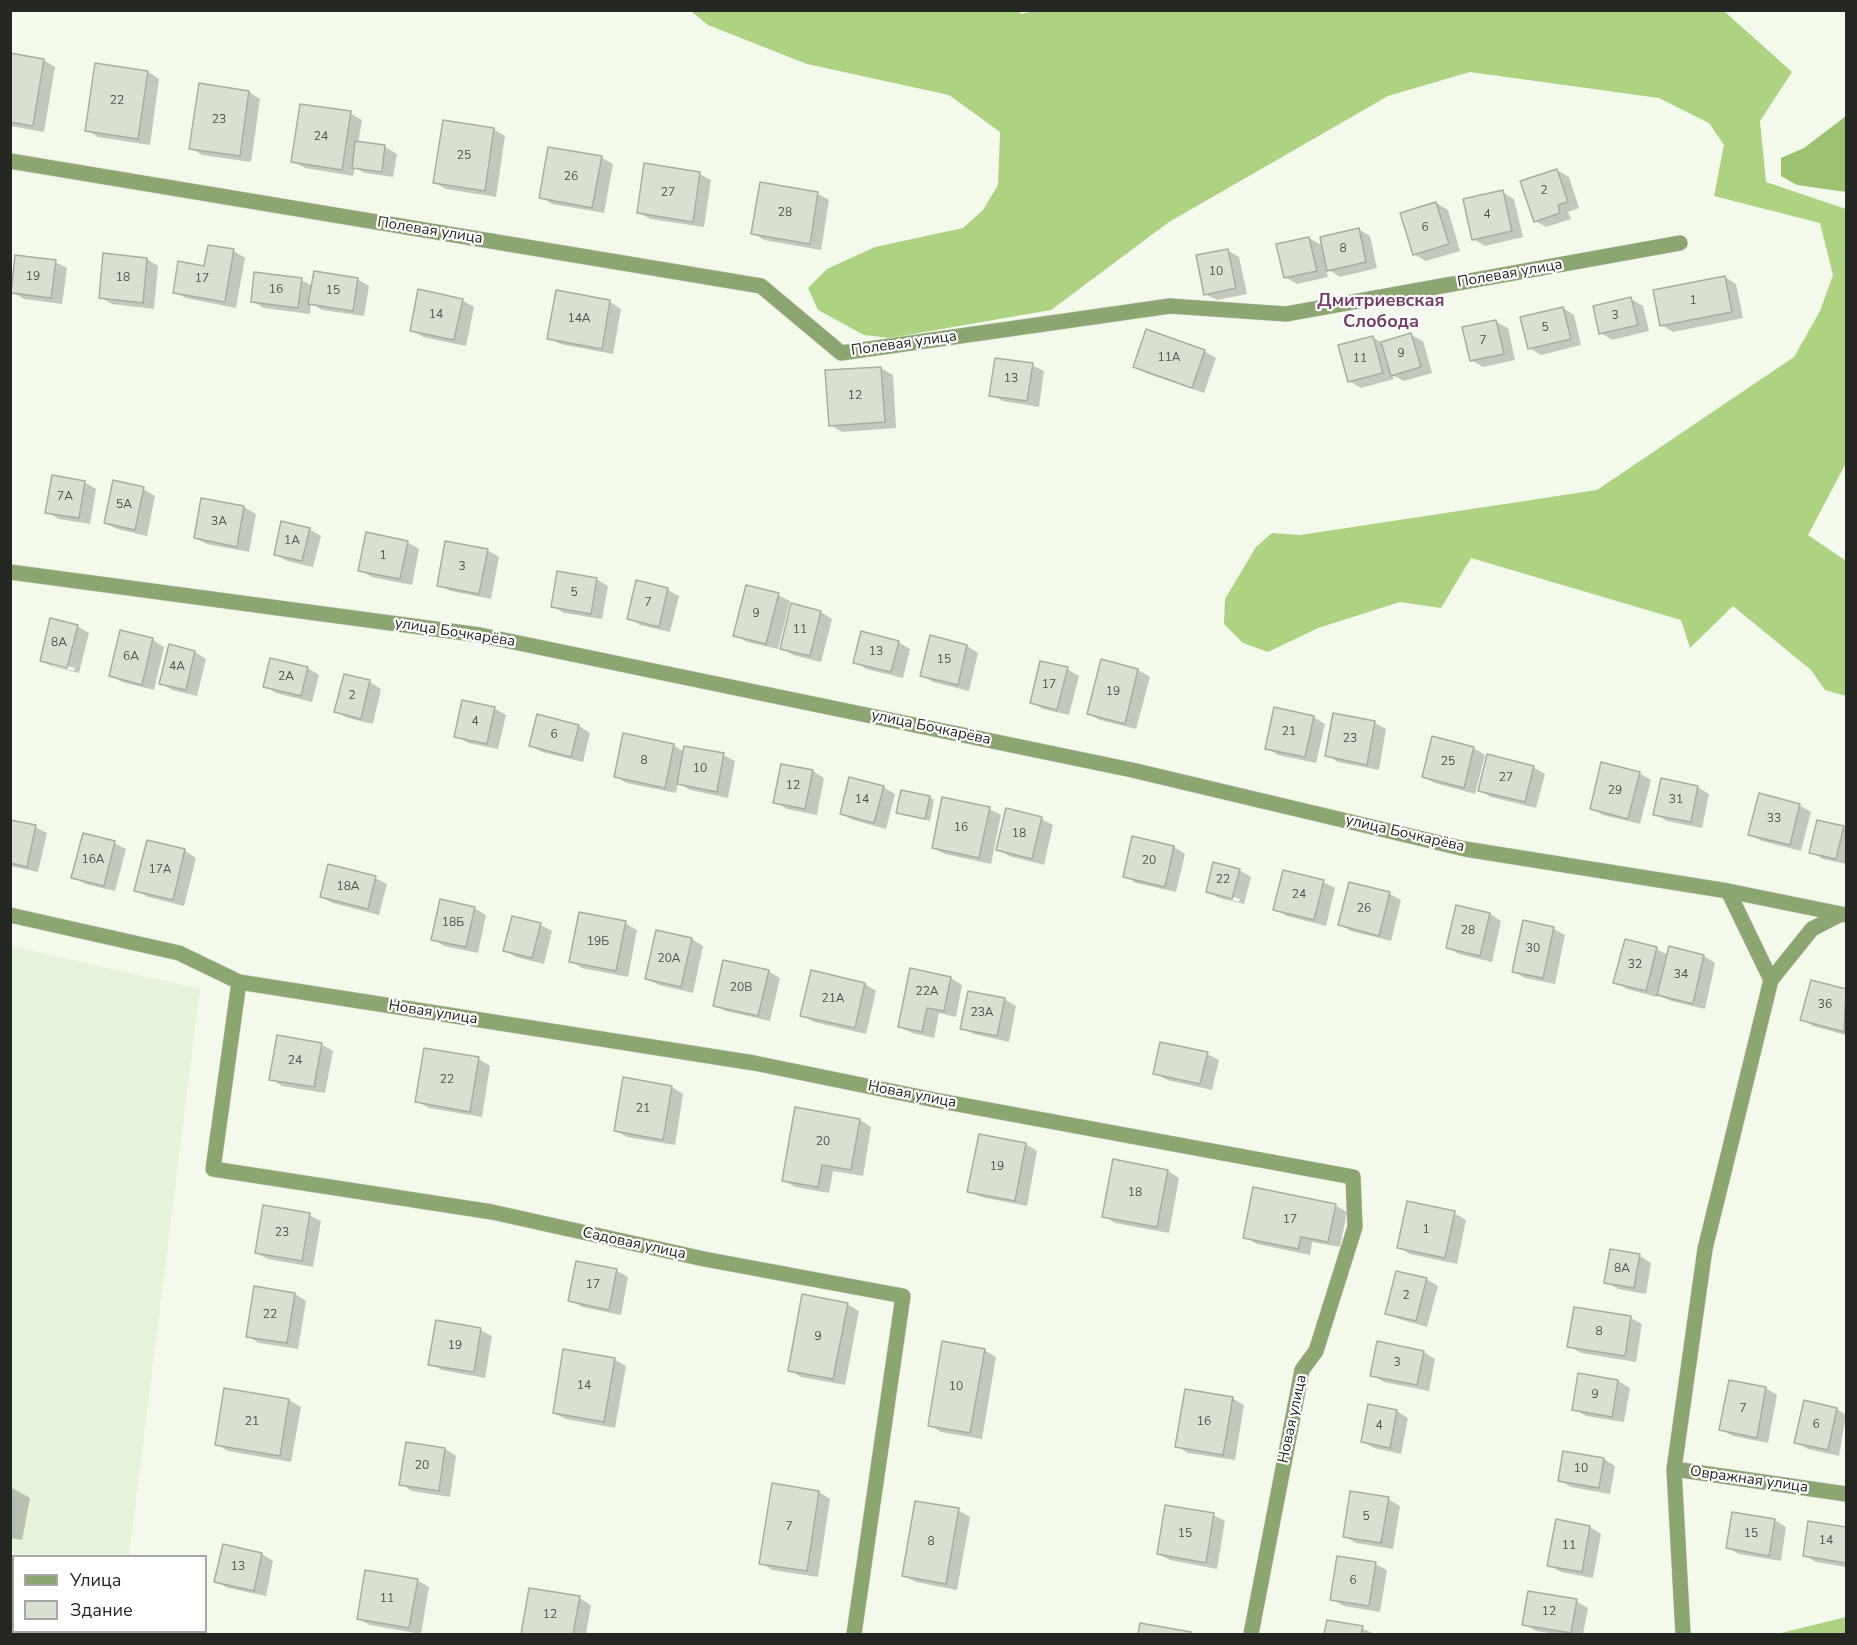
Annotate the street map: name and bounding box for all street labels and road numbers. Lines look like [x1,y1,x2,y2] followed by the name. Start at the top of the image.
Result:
[376,214,484,248] street label: Полевая улица
[1456,256,1564,292] street label: Полевая улица
[850,328,958,360] street label: Полевая улица
[394,615,516,651] street label: улица Бочкарёва
[870,707,992,749] street label: улица Бочкарёва
[1344,812,1466,856] street label: улица Бочкарёва
[387,997,479,1029] street label: Новая улица
[866,1078,958,1112] street label: Новая улица
[581,1224,687,1264] street label: Садовая улица
[1275,1373,1311,1465] street label: Новая улица
[1689,1463,1809,1497] street label: Овражная улица

